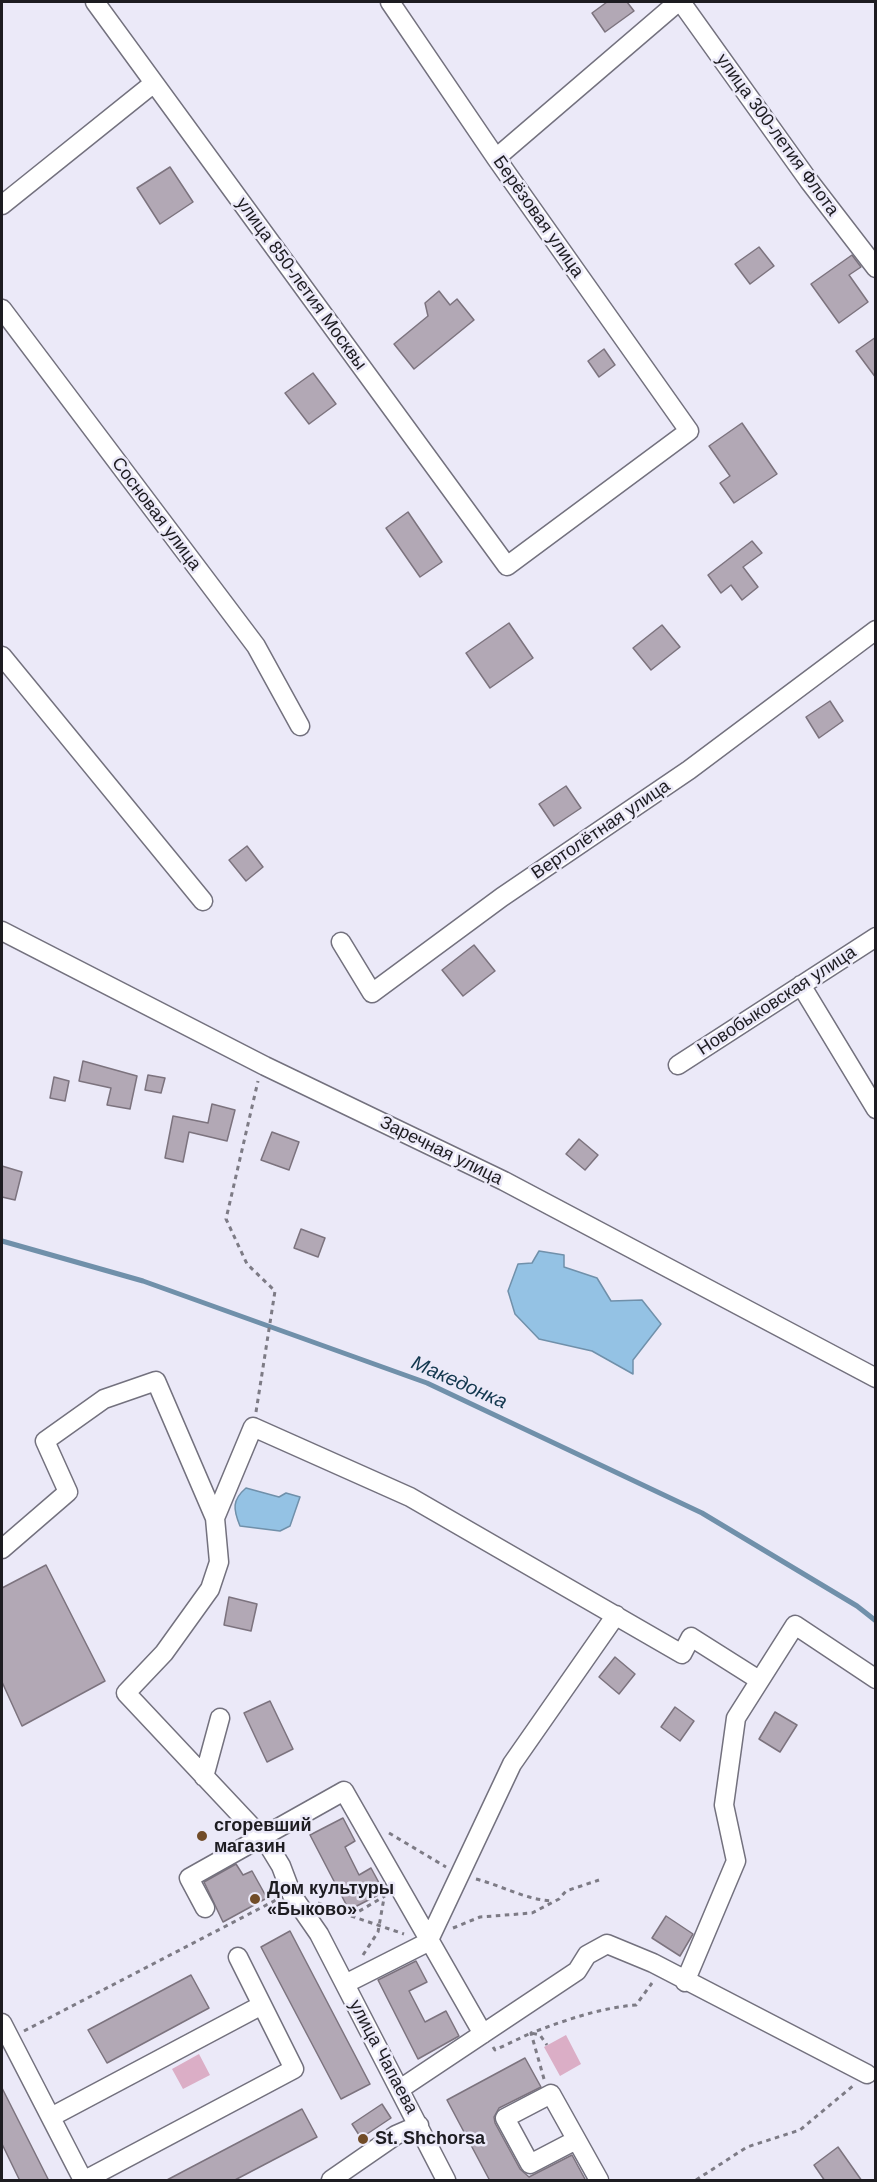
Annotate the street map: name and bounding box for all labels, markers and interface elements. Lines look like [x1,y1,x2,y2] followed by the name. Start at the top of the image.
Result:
[711,50,843,220] street label: улица 300-летия Флота
[488,152,588,282] street label: Берёзовая улица
[231,193,371,375] street label: улица 850-летия Москвы
[107,453,205,575] street label: Сосновая улица
[528,776,674,884] street label: Вертолётная улица
[694,942,860,1060] street label: Новобыковская улица
[376,1112,506,1190] street label: Заречная улица
[407,1351,511,1415] water label: Македонка
[214,1815,311,1858] place label: сгоревший магазин
[195,1829,209,1843] marker: сгоревший магазин
[267,1878,394,1920] place label: Дом культуры «Быково»
[248,1892,262,1906] marker: Дом культуры «Быково»
[344,1996,422,2118] street label: улица Чапаева
[375,2128,485,2150] place label: St. Shchorsa
[356,2132,370,2146] marker: St. Shchorsa

